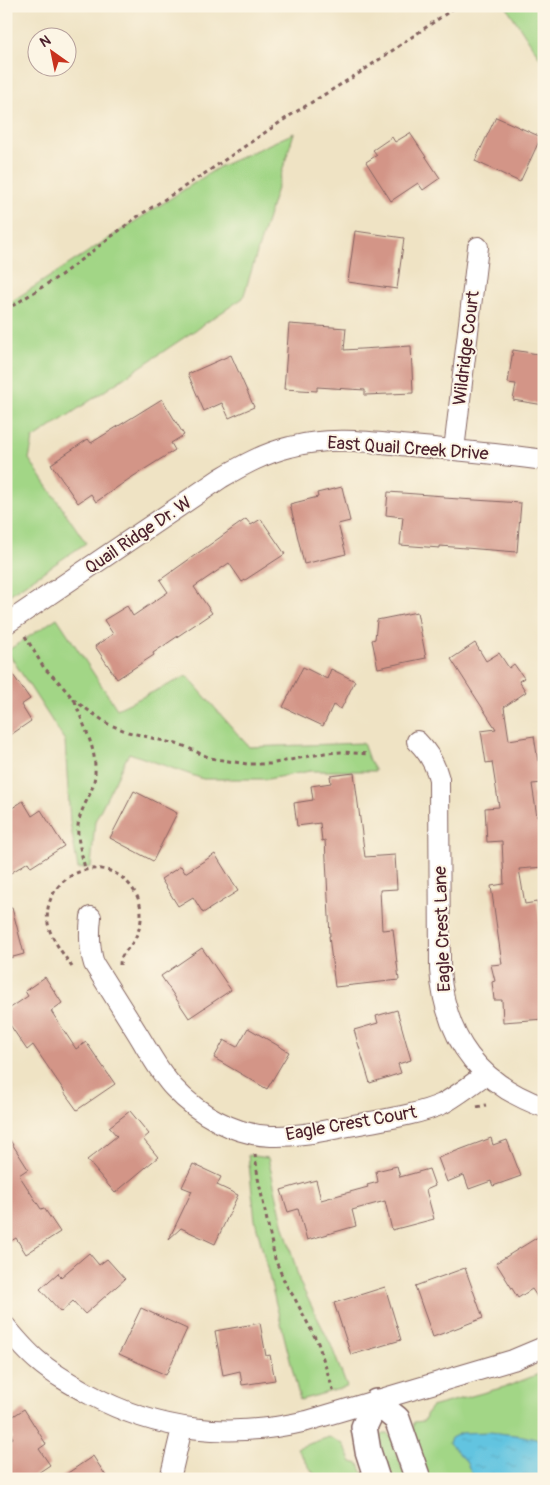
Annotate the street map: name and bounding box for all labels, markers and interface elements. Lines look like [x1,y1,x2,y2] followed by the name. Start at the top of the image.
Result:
[28,28,78,78] north arrow
[37,32,54,51] text: N
[448,289,485,407] street label: Wildridge Court
[327,431,489,466] street label: East Quail Creek Drive
[81,491,196,580] street label: Quail Ridge Dr. W
[429,865,456,992] street label: Eagle Crest Lane
[284,1101,419,1146] street label: Eagle Crest Court

